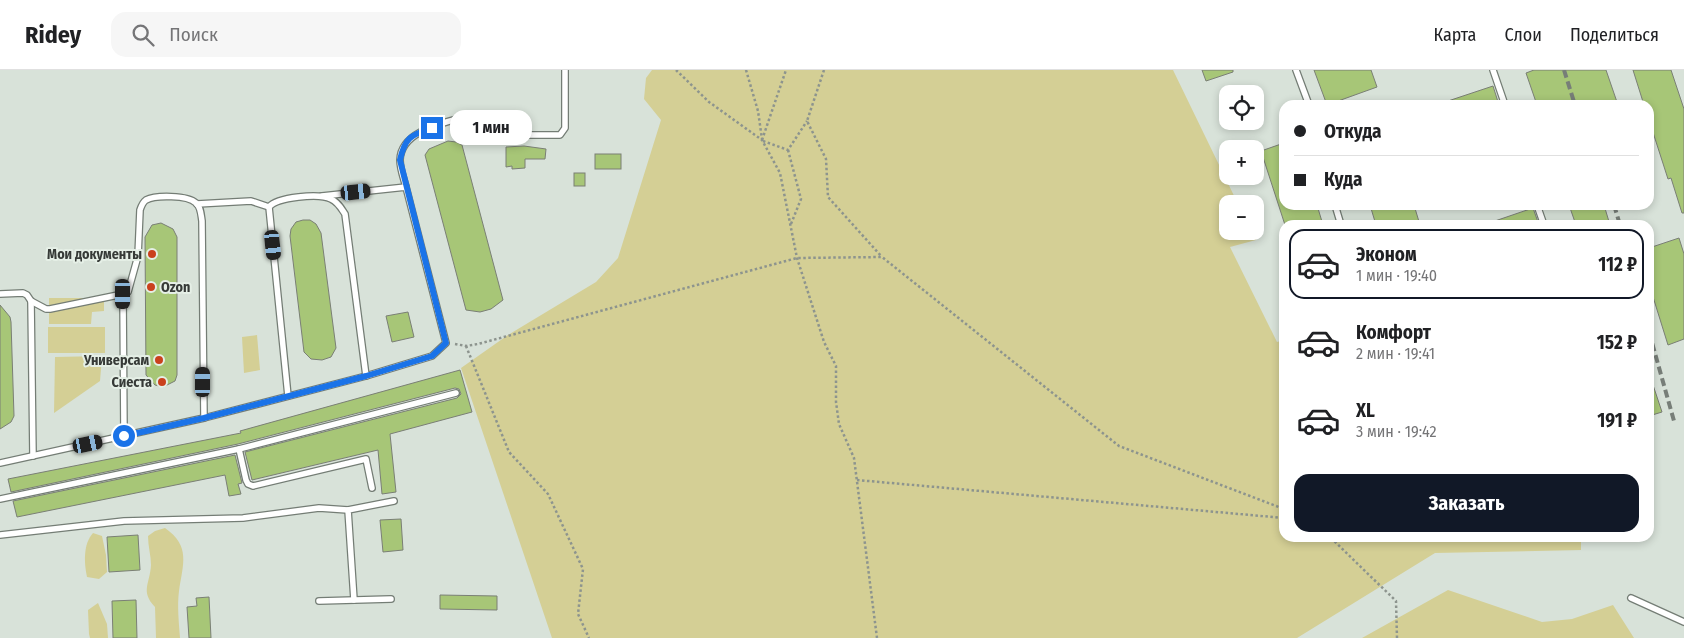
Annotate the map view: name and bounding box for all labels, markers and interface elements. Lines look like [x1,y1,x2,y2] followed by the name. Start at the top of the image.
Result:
[111,12,461,57] search box
[25,21,81,49] text: Ridey
[129,21,157,49] icon: search
[169,23,218,46] text: Поиск
[1433,24,1476,46] text: Карта
[1504,24,1542,46] text: Слои
[1570,24,1659,46] text: Поделиться
[1219,85,1264,240] map controls
[1219,85,1264,130] button: locate
[450,110,532,146] callout: 1 мин
[421,117,443,139] route end
[473,118,509,137] text: 1 мин
[1324,120,1381,143] text: Откуда
[1219,140,1264,185] button: +
[1324,168,1362,191] text: Куда
[340,183,371,201] car
[1219,195,1264,240] button: −
[263,229,282,261] car
[1296,242,1341,287] icon: car
[1356,243,1417,266] text: Эконом
[47,246,142,263] place label: Мои документы
[146,248,158,260] marker: Мои документы
[1598,253,1637,276] text: 112 ₽
[1356,266,1437,285] text: 1 мин · 19:40
[115,279,130,309] car
[161,279,190,296] place label: Ozon
[145,281,157,293] marker: Ozon
[1296,320,1341,365] icon: car
[1356,321,1431,344] text: Комфорт
[1597,331,1637,354] text: 152 ₽
[1356,344,1435,363] text: 2 мин · 19:41
[83,352,149,369] place label: Универсам
[153,354,165,366] marker: Универсам
[195,367,210,397] car
[112,374,152,391] place label: Сиеста
[156,376,168,388] marker: Сиеста
[1296,398,1341,443] icon: car
[1356,399,1375,422] text: XL
[1597,409,1637,432] text: 191 ₽
[1356,422,1437,441] text: 3 мин · 19:42
[113,425,135,447] route start
[71,434,104,454] car
[1294,474,1639,532] button: Заказать

